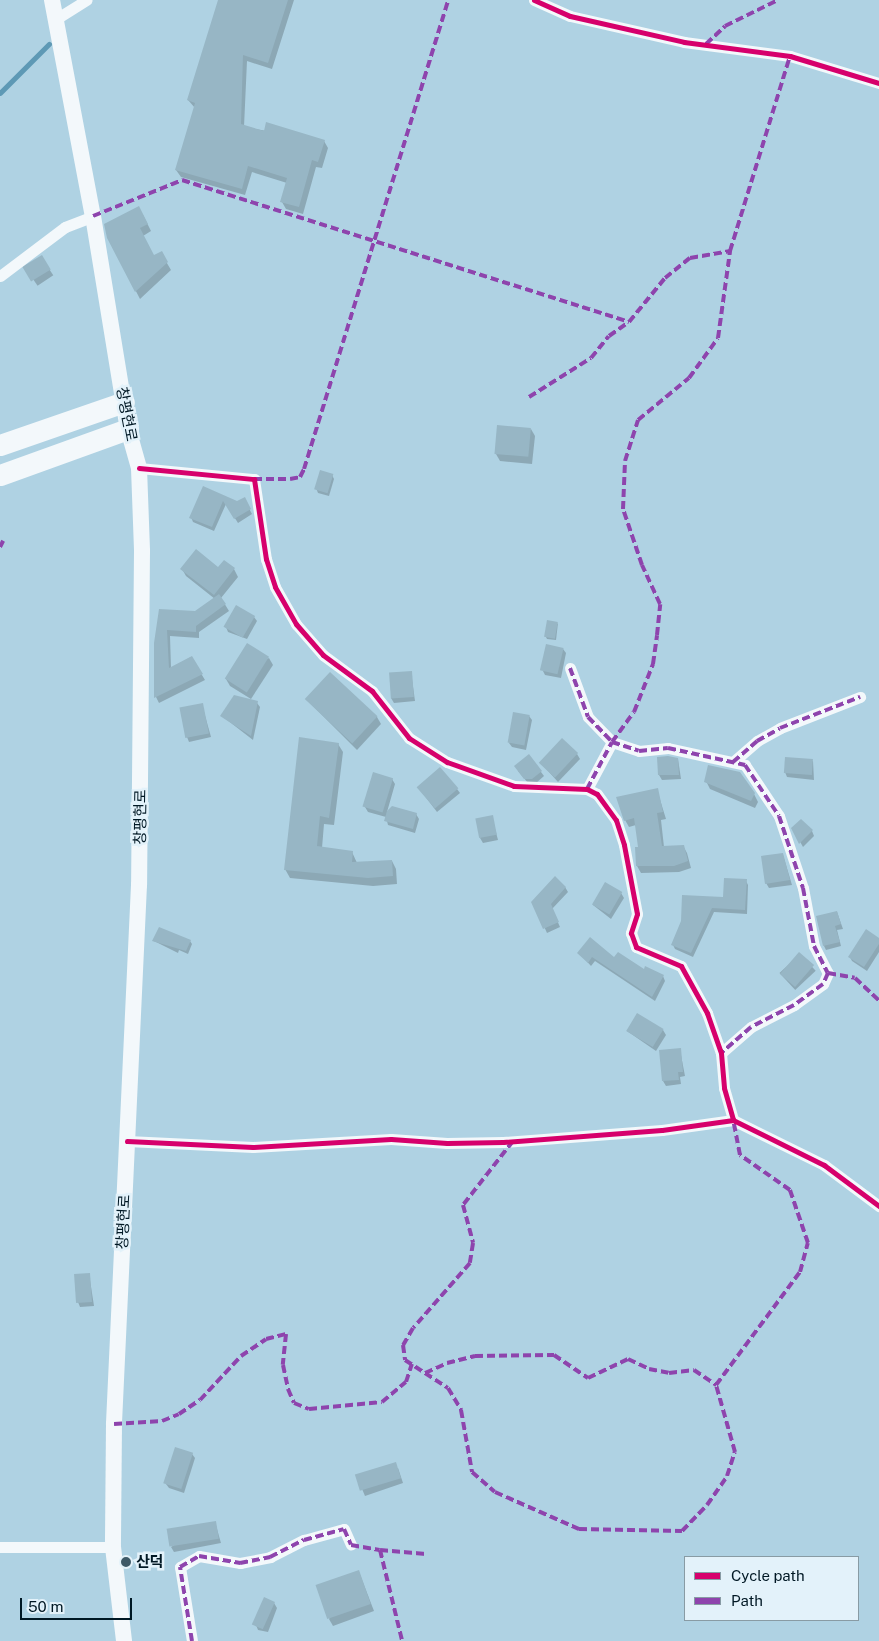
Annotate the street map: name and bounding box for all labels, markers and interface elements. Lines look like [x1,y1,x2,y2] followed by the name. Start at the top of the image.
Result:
[113,385,141,443] street label: 창평현로
[131,789,149,845] street label: 창평현로
[113,1194,133,1250] street label: 창평현로
[136,1553,164,1571] place label: 산덕
[120,1556,132,1568] marker: 산덕
[684,1556,859,1621] legend
[731,1567,805,1584] text: Cycle path
[22,1588,135,1620] scale bar
[731,1592,763,1609] text: Path
[28,1598,63,1615] text: 50 m

